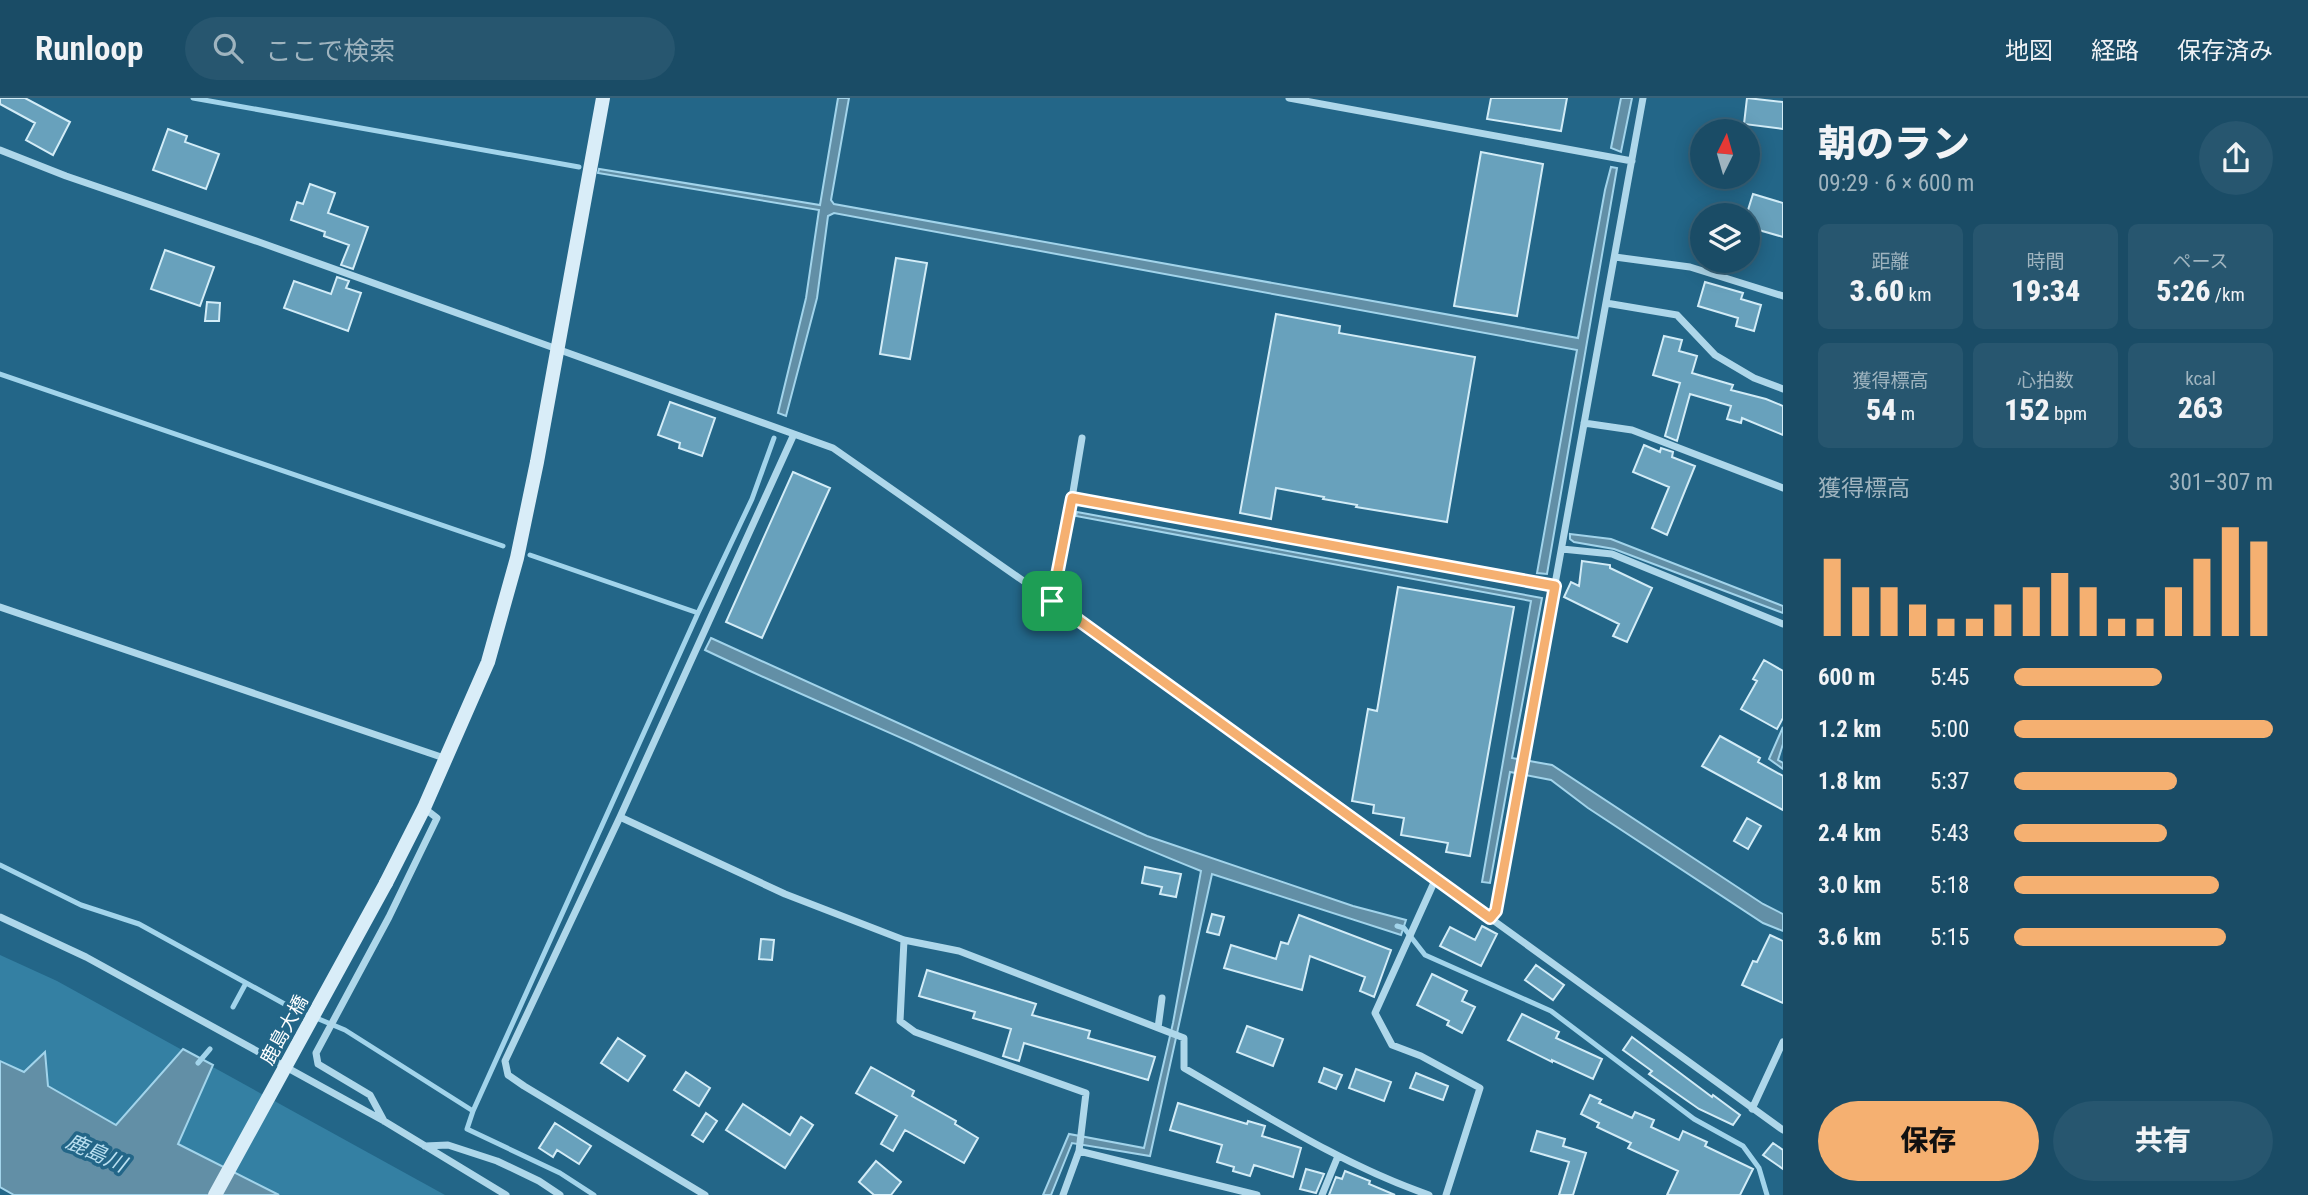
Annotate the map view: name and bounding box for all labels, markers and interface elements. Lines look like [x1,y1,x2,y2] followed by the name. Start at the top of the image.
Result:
[185,17,675,80] search box
[35,29,143,68] text: Runloop
[209,29,247,67] icon: search
[265,36,395,66] text: ここで検索
[2005,37,2053,65] text: 地図
[2091,37,2139,65] text: 経路
[2177,37,2273,65] text: 保存済み
[1690,119,1760,189] north arrow
[1690,119,1760,273] map controls
[2199,121,2273,195] button: share
[1818,122,1970,166] text: 朝のラン
[1818,170,1974,197] text: 09:29 · 6 × 600 m
[1690,203,1760,273] button: layers
[1871,250,1910,273] text: 距離
[2026,250,2065,273] text: 時間
[2172,250,2229,273] text: ペース
[1850,273,1904,308] text: 3.60
[2011,273,2080,308] text: 19:34
[2156,273,2210,308] text: 5:26
[1904,283,1931,306] text: km
[2210,283,2245,306] text: /km
[2185,367,2216,390] text: kcal
[1852,369,1929,392] text: 獲得標高
[2017,369,2074,392] text: 心拍数
[2178,390,2223,425] text: 263
[1866,392,1896,427] text: 54
[2004,392,2050,427] text: 152
[1896,402,1915,425] text: m
[2050,402,2087,425] text: bpm
[2169,469,2273,496] text: 301–307 m
[1818,475,1910,502] text: 獲得標高
[1022,571,1082,631] pin
[1033,582,1071,620] icon: arrive
[1818,664,1875,691] text: 600 m
[1930,664,1969,691] text: 5:45
[1818,716,1881,743] text: 1.2 km
[1930,716,1969,743] text: 5:00
[1818,768,1881,795] text: 1.8 km
[1930,768,1969,795] text: 5:37
[1818,820,1881,847] text: 2.4 km
[1930,820,1969,847] text: 5:43
[1818,872,1881,899] text: 3.0 km
[1930,872,1969,899] text: 5:18
[1818,924,1881,951] text: 3.6 km
[1930,924,1969,951] text: 5:15
[256,991,312,1069] street label: 鹿島大橋
[1818,1101,2039,1181] button: 保存
[2053,1101,2273,1181] button: 共有
[62,1129,131,1178] water label: 鹿島川

